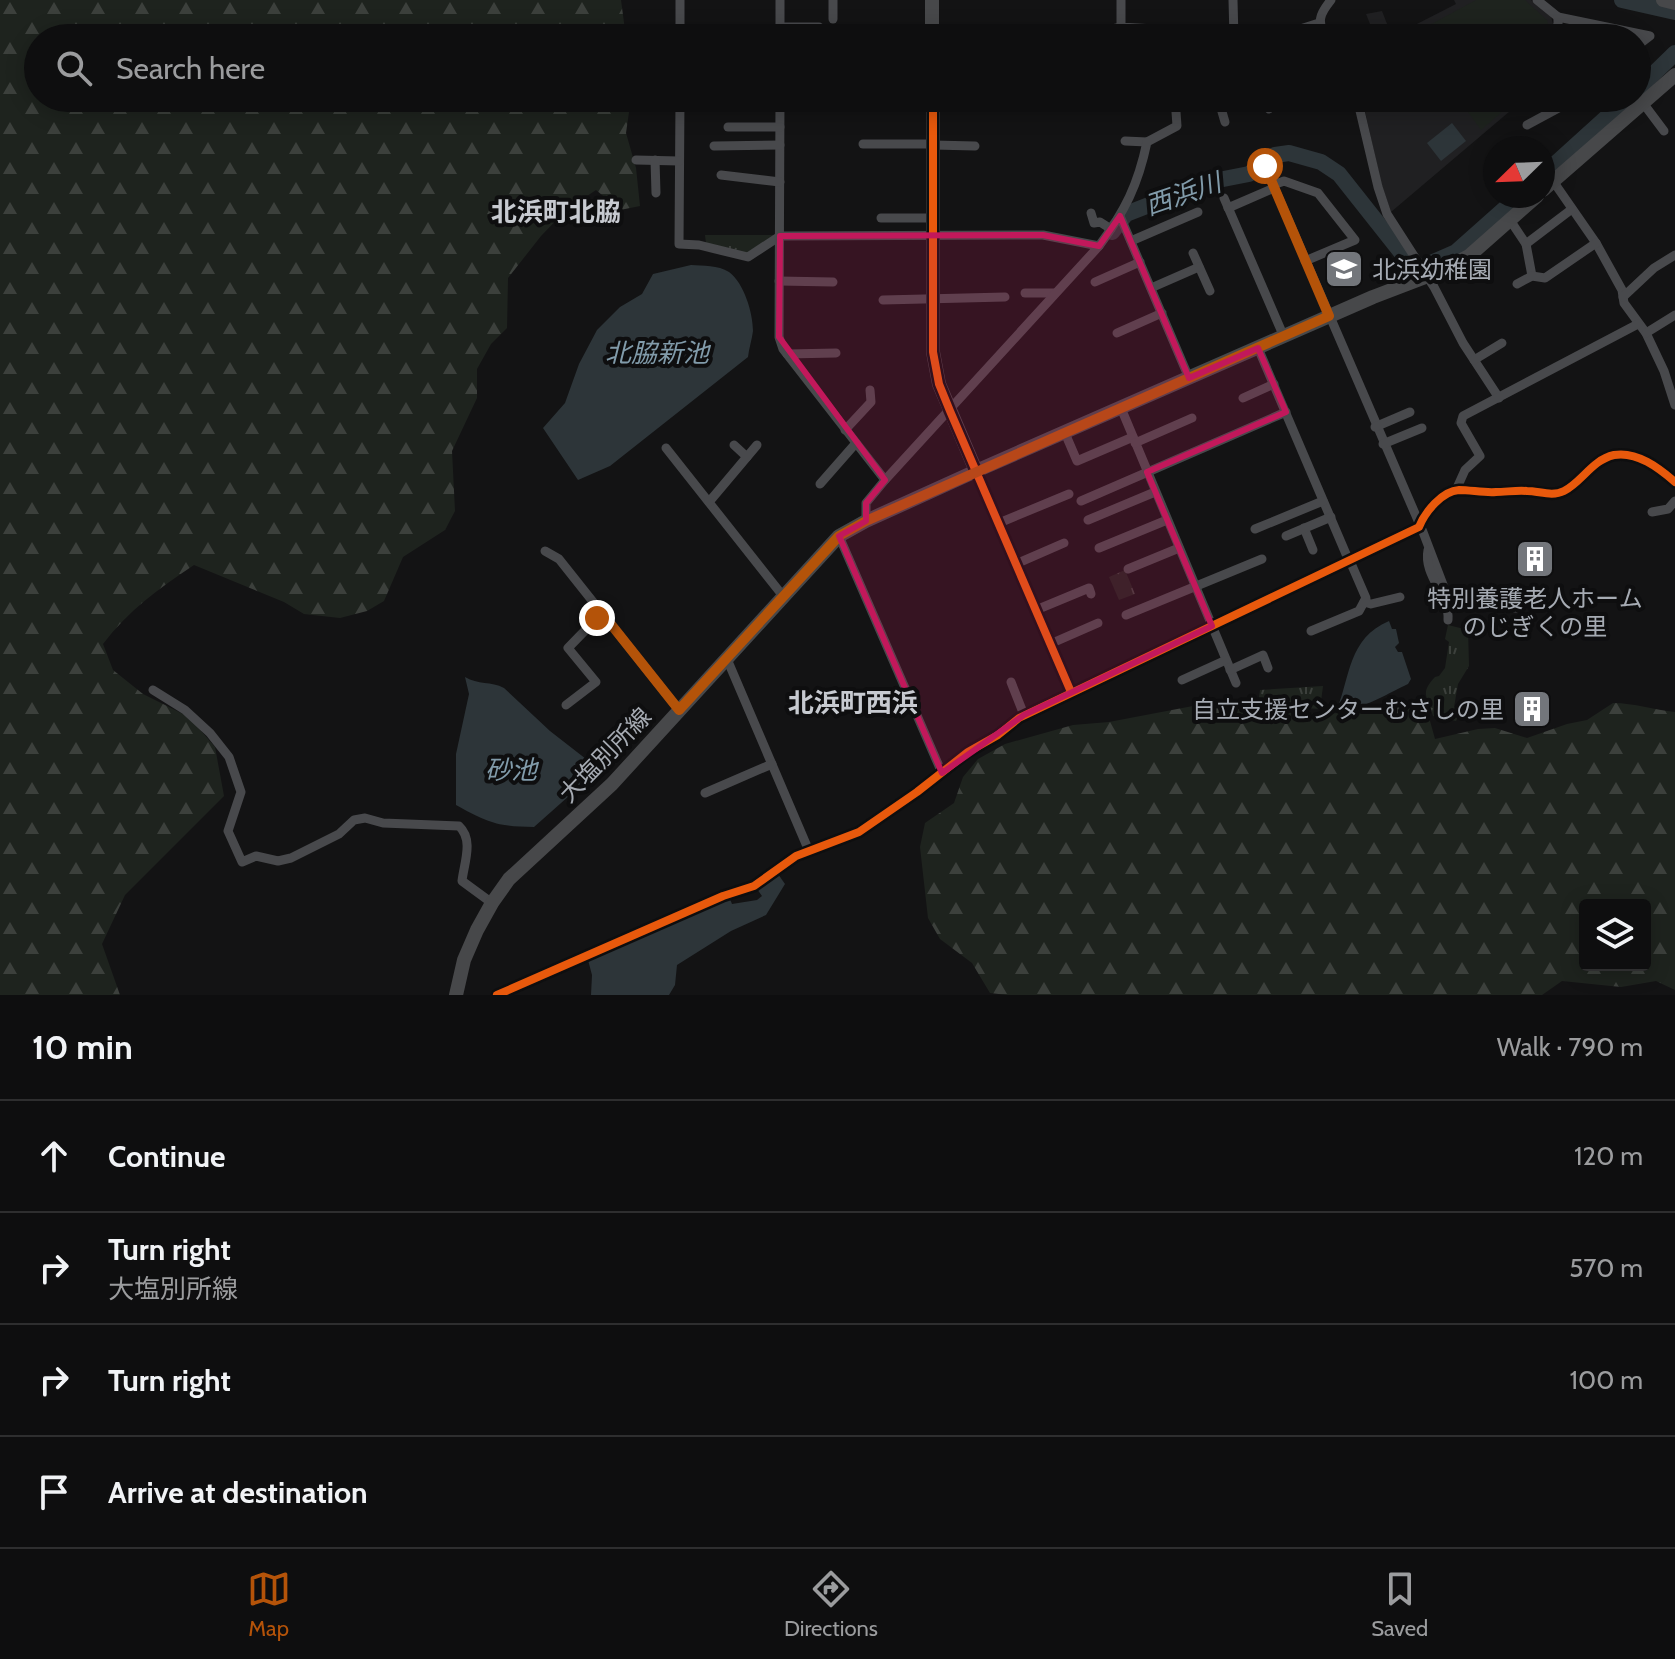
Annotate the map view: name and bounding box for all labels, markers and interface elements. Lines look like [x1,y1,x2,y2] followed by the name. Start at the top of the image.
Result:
[24,24,1651,112] search box
[52,46,96,90] icon: search
[116,50,265,87] text: Search here
[1483,136,1555,208] north arrow
[1247,148,1283,184] route start
[1141,165,1228,222] water label: 西浜川
[491,196,621,228] district label: 北浜町北脇
[1323,248,1365,290] school or university icon: 北浜幼稚園
[1372,255,1492,284] place label: 北浜幼稚園
[605,337,712,369] water label: 北脇新池
[1514,538,1556,580] building icon: 特別養護老人ホーム のじぎくの里
[1427,584,1643,641] place label: 特別養護老人ホーム のじぎくの里
[579,600,615,636] route end
[788,687,918,719] district label: 北浜町西浜
[1511,688,1553,730] building icon: 自立支援センターむさしの里
[1192,695,1504,724] place label: 自立支援センターむさしの里
[553,702,657,808] street label: 大塩別所線
[485,754,540,786] water label: 砂池
[1579,899,1651,971] map controls
[1579,899,1651,971] button: layers
[32,1026,133,1068] text: 10 min
[1497,1031,1643,1063] text: Walk · 790 m
[32,1134,76,1178] icon: ahead
[108,1138,225,1175] text: Continue
[1574,1140,1643,1172] text: 120 m
[108,1231,231,1268] text: Turn right
[32,1246,76,1290] icon: right
[1569,1252,1643,1284] text: 570 m
[108,1273,238,1305] text: 大塩別所線
[32,1358,76,1402] icon: right
[108,1362,231,1399] text: Turn right
[1570,1364,1643,1396] text: 100 m
[32,1470,76,1514] icon: arrive
[108,1474,368,1511] text: Arrive at destination
[247,1567,291,1642] tab: Map
[784,1567,878,1642] tab: Directions
[1371,1567,1428,1642] tab: Saved

